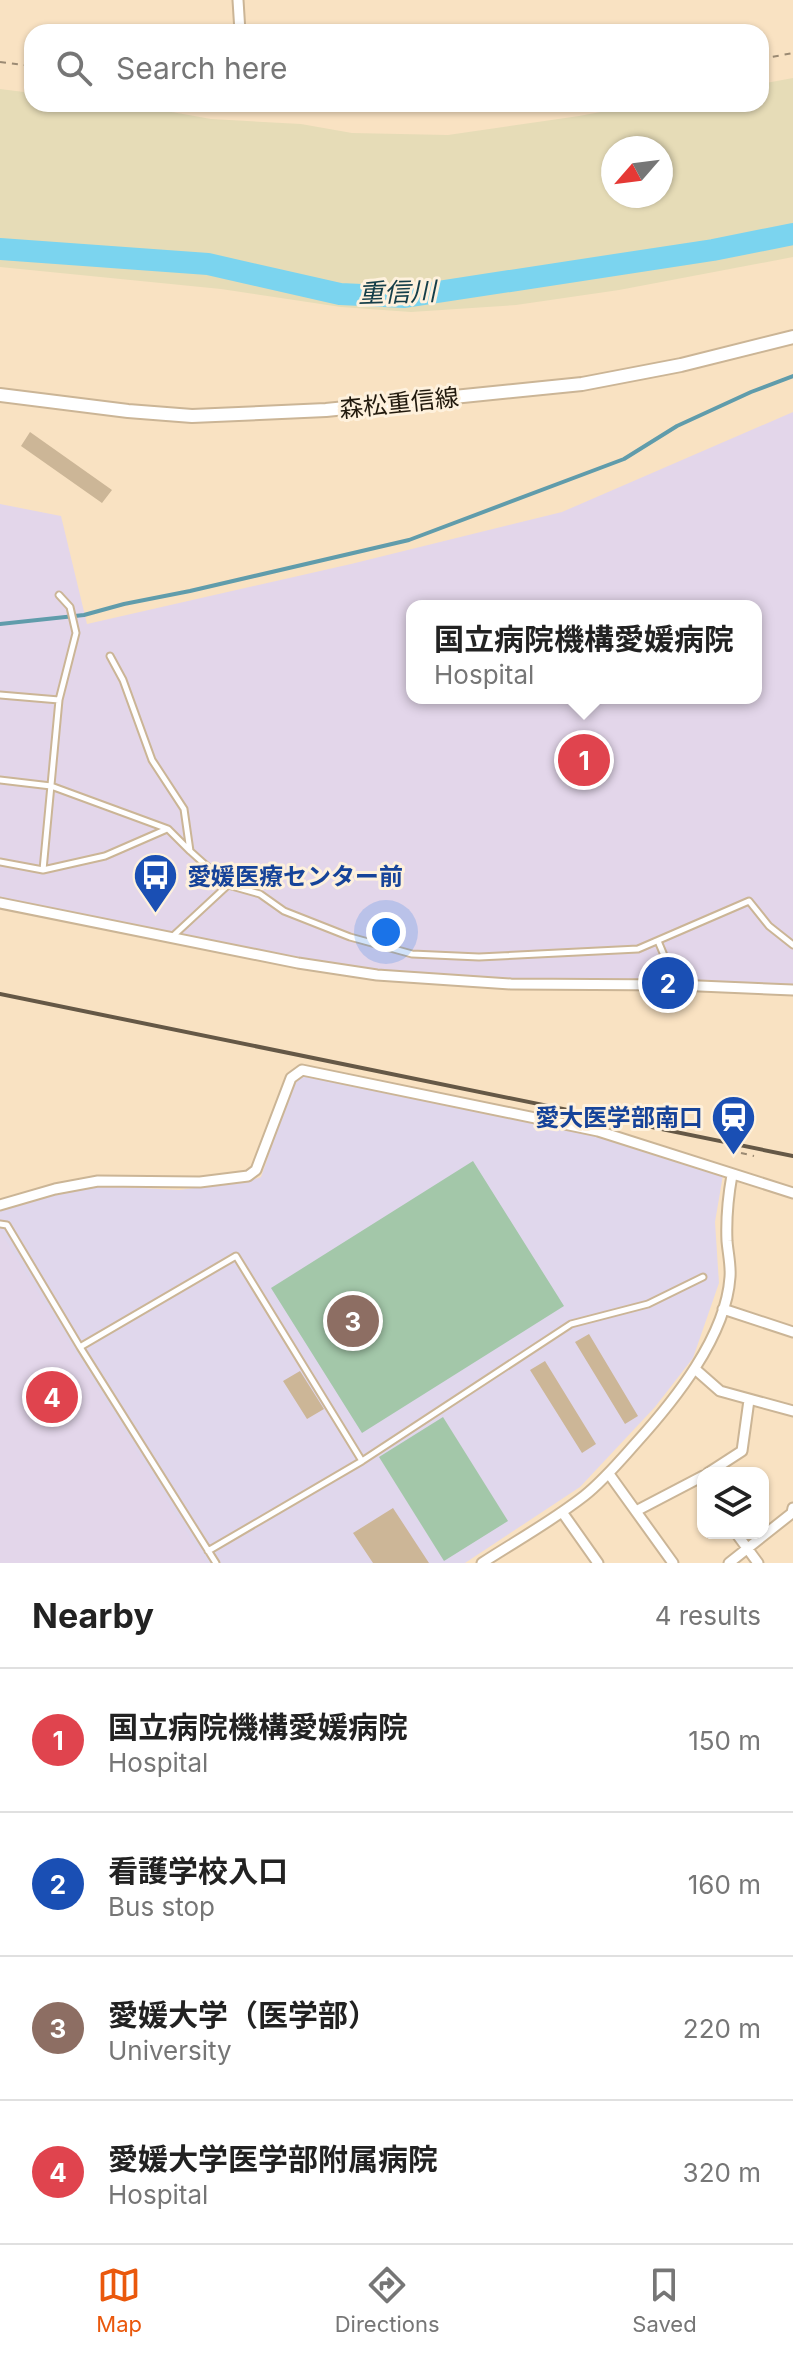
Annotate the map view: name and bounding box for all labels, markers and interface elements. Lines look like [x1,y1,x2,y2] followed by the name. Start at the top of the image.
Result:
[24,24,769,112] search box
[52,46,96,90] icon: search
[116,50,288,86] text: Search here
[601,136,673,208] north arrow
[357,275,440,309] water label: 重信川
[338,382,460,424] street label: 森松重信線
[406,600,762,704] popup
[434,621,734,657] text: 国立病院機構愛媛病院
[434,659,534,690] text: Hospital
[558,730,610,790] pin: 1
[132,852,180,915] bus stop icon: 愛媛医療センター前
[187,862,403,891] place label: 愛媛医療センター前
[366,912,406,952] your location
[642,953,694,1013] pin: 2
[710,1093,758,1156] station icon: 愛大医学部南口
[535,1103,703,1132] place label: 愛大医学部南口
[327,1291,379,1351] pin: 3
[26,1367,78,1427] pin: 4
[697,1467,769,1539] map controls
[697,1467,769,1539] button: layers
[32,1595,154,1636] text: Nearby
[655,1600,761,1631] text: 4 results
[108,1709,408,1745] text: 国立病院機構愛媛病院
[52,1725,64,1756] text: 1
[688,1725,761,1756] text: 150 m
[108,1747,208,1778] text: Hospital
[108,1853,288,1889] text: 看護学校入口
[50,1869,66,1900] text: 2
[688,1869,761,1900] text: 160 m
[108,1891,215,1922] text: Bus stop
[108,1997,378,2033] text: 愛媛大学（医学部）
[50,2013,66,2044] text: 3
[683,2013,761,2044] text: 220 m
[108,2035,232,2066] text: University
[108,2141,438,2177] text: 愛媛大学医学部附属病院
[49,2157,67,2188] text: 4
[683,2157,761,2188] text: 320 m
[108,2179,208,2210] text: Hospital
[96,2263,142,2337] tab: Map
[335,2263,440,2337] tab: Directions
[632,2263,697,2337] tab: Saved

